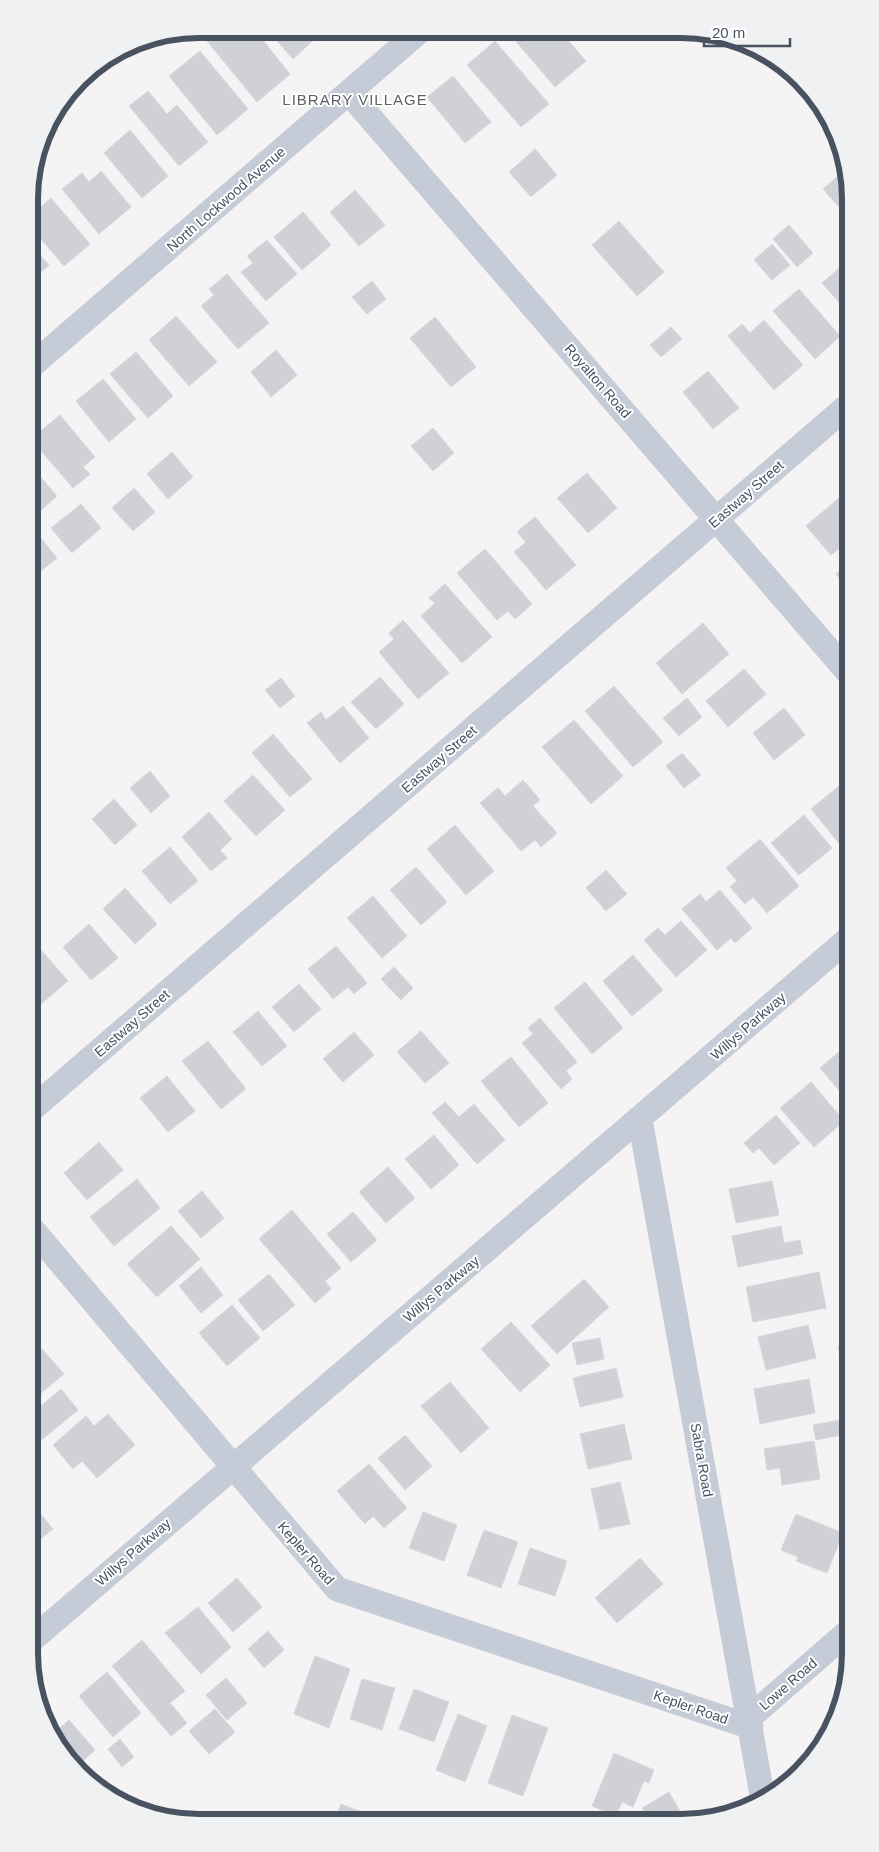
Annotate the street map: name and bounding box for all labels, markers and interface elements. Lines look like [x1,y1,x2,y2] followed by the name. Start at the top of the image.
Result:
[704,15,790,47] scale bar
[712,24,745,41] text: 20 m
[282,91,428,108] district label: LIBRARY VILLAGE
[164,143,289,255] street label: North Lockwood Avenue
[562,341,634,421] street label: Royalton Road
[705,457,787,531] street label: Eastway Street
[398,722,480,796] street label: Eastway Street
[91,986,173,1060] street label: Eastway Street
[707,989,789,1063] street label: Willys Parkway
[400,1253,482,1325] street label: Willys Parkway
[688,1422,716,1498] street label: Sabra Road
[92,1515,174,1589] street label: Willys Parkway
[274,1518,338,1588] street label: Kepler Road
[756,1655,820,1713] street label: Lowe Road
[652,1687,730,1727] street label: Kepler Road

